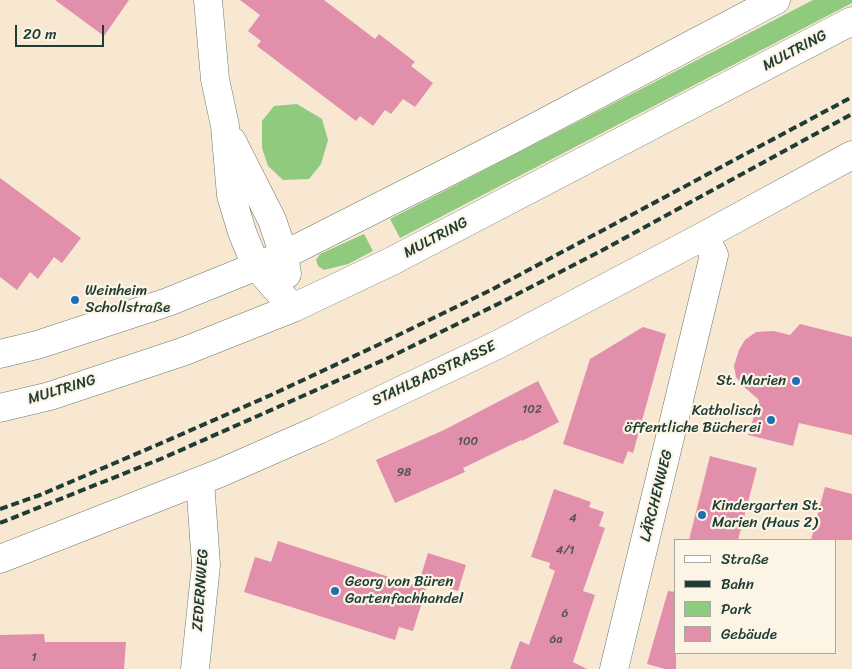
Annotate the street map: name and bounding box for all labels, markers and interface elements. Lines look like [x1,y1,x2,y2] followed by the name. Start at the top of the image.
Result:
[18,15,106,47] scale bar
[23,21,57,47] text: 20 m
[760,27,830,75] street label: MULTRING
[401,214,471,262] street label: MULTRING
[85,282,170,317] place label: Weinheim Schollstraße
[69,294,81,306] marker: Weinheim Schollstraße
[369,337,499,411] street label: STAHLBADSTRASSE
[26,371,98,409] street label: MULTRING
[716,372,786,390] place label: St. Marien
[790,375,802,387] marker: St. Marien
[624,402,761,437] place label: Katholisch öffentliche Bücherei
[522,403,542,417] house number: 102
[765,414,777,426] marker: Katholisch öffentliche Bücherei
[458,435,478,449] house number: 100
[637,448,677,544] street label: LÄRCHENWEG
[397,466,411,480] house number: 98
[712,497,823,532] place label: Kindergarten St. Marien (Haus 2)
[696,509,708,521] marker: Kindergarten St. Marien (Haus 2)
[569,512,577,526] house number: 4
[674,539,837,654] legend
[556,544,574,558] house number: 4/1
[721,546,769,572] text: Straße
[189,548,213,632] street label: ZEDERNWEG
[721,571,754,597] text: Bahn
[345,573,463,608] place label: Georg von Büren Gartenfachhandel
[329,585,341,597] marker: Georg von Büren Gartenfachhandel
[721,596,752,622] text: Park
[562,607,568,621] house number: 6
[721,621,777,647] text: Gebäude
[550,633,562,647] house number: 6a
[31,651,37,665] house number: 1

